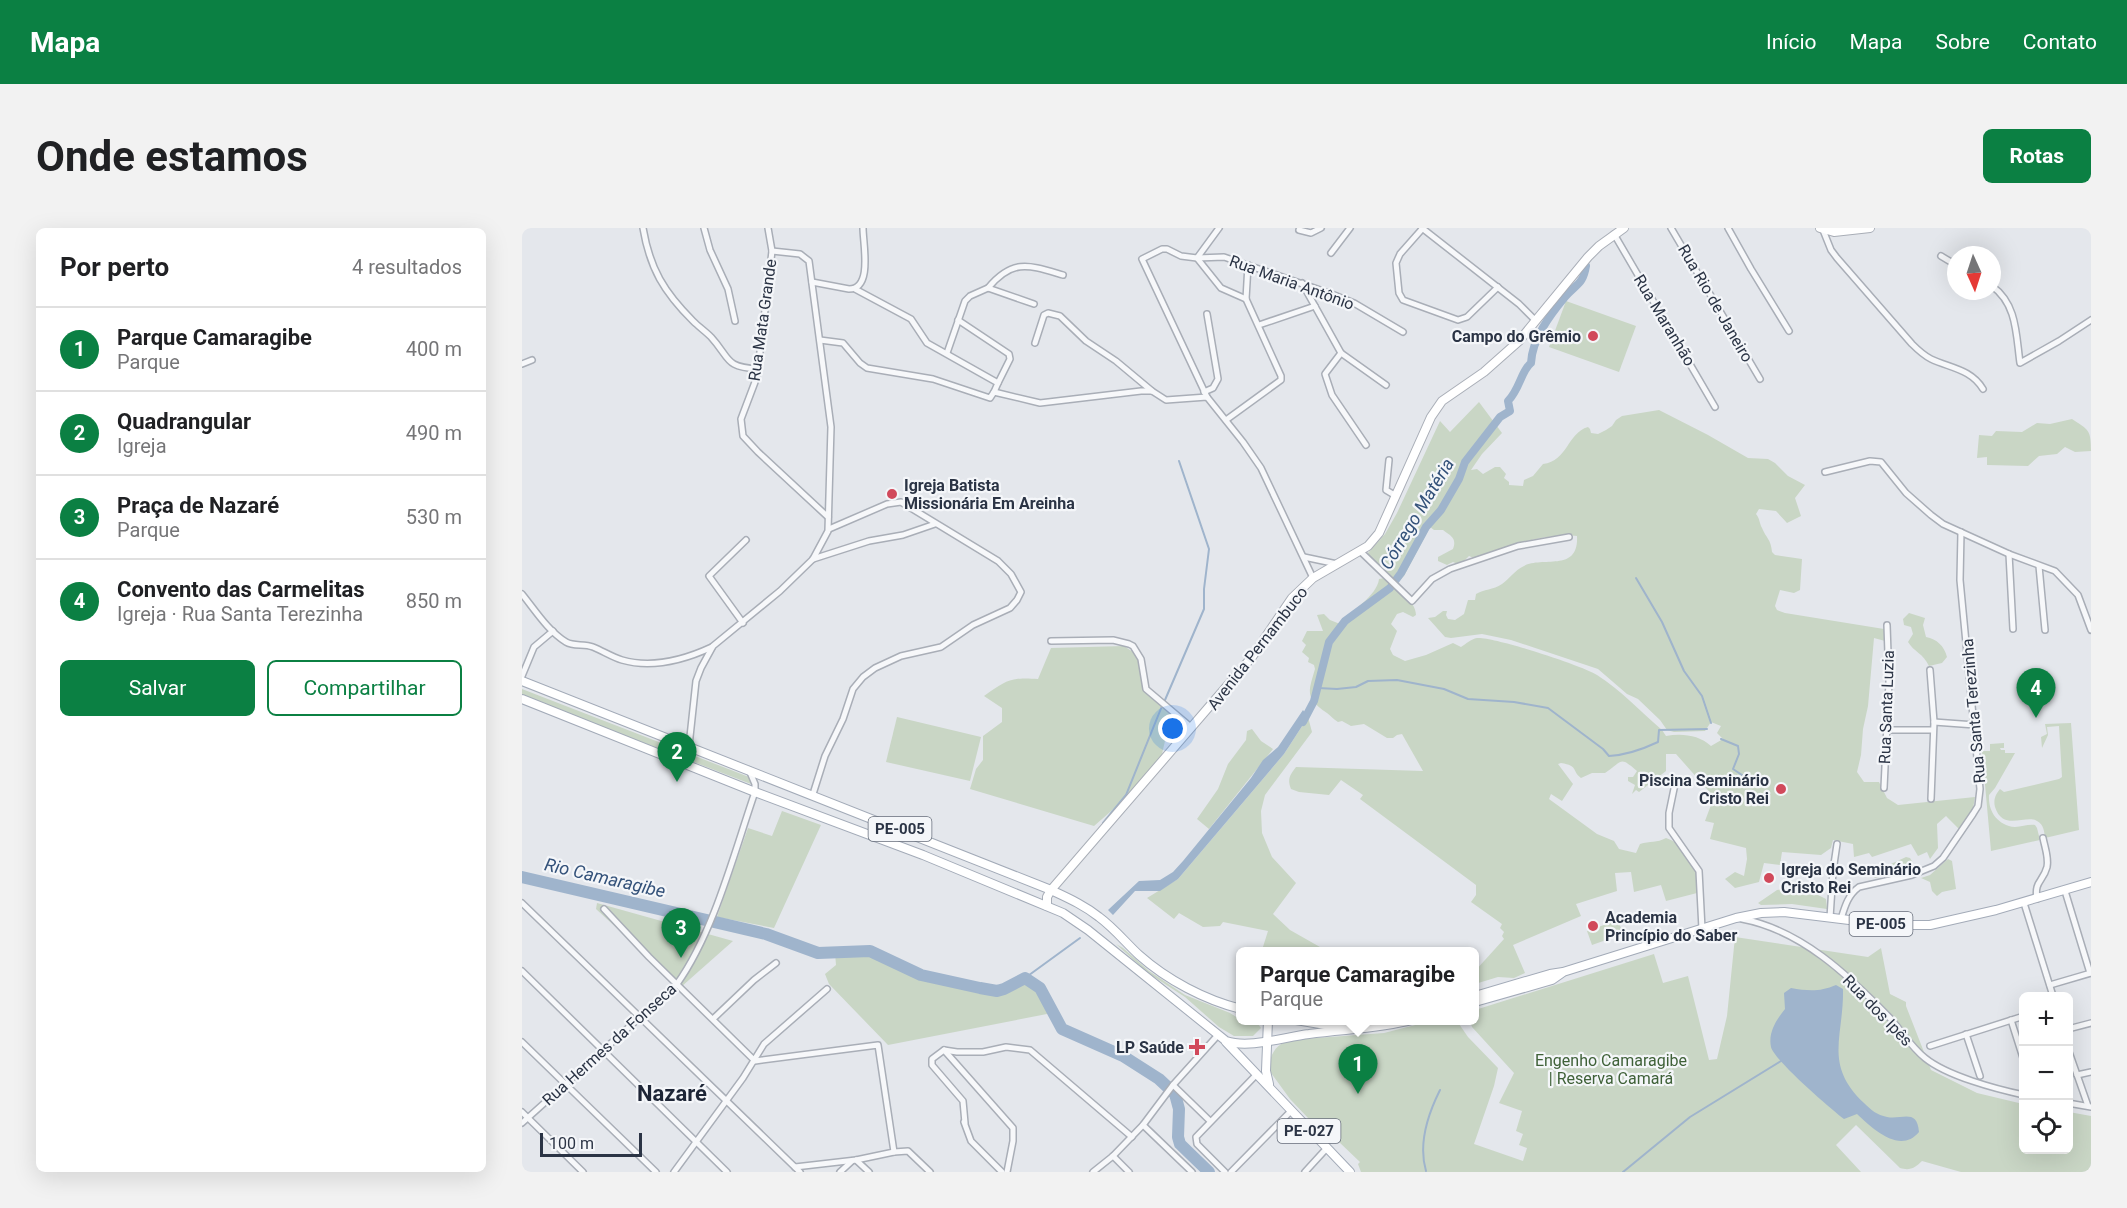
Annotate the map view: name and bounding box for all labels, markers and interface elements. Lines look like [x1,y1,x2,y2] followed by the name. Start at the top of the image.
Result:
[30,26,100,59] text: Mapa
[1766,30,1817,54] text: Início
[1850,30,1903,54] text: Mapa
[1936,30,1990,54] text: Sobre
[2023,30,2097,54] text: Contato
[1983,129,2091,183] button: Rotas
[36,132,308,181] text: Onde estamos
[1674,241,1757,366] street label: Rua Rio de Janeiro
[1947,246,2001,300] north arrow
[1227,251,1357,314] street label: Rua Maria Antônio
[60,252,169,282] text: Por perto
[352,255,462,279] text: 4 resultados
[745,258,780,382] street label: Rua Mata Grande
[1630,271,1699,369] street label: Rua Maranhão
[117,325,312,350] text: Parque Camaragibe
[1452,327,1581,346] place label: Campo do Grêmio
[1586,329,1600,343] marker: Campo do Grêmio
[74,337,85,361] text: 1
[406,337,462,361] text: 400 m
[117,350,180,374] text: Parque
[117,409,251,434] text: Quadrangular
[74,421,85,445] text: 2
[406,421,462,445] text: 490 m
[117,434,167,458] text: Igreja
[1375,454,1458,573] water label: Córrego Matéria
[904,476,1075,513] place label: Igreja Batista Missionária Em Areinha
[885,487,899,501] marker: Igreja Batista Missionária Em Areinha
[117,493,279,518] text: Praça de Nazaré
[74,505,85,529] text: 3
[406,505,462,529] text: 530 m
[117,518,180,542] text: Parque
[117,577,365,602] text: Convento das Carmelitas
[1203,583,1311,714] street label: Avenida Pernambuco
[74,589,85,613] text: 4
[406,589,462,613] text: 850 m
[117,602,363,626] text: Igreja · Rua Santa Terezinha
[1958,638,1989,784] street label: Rua Santa Terezinha
[1875,650,1898,764] street label: Rua Santa Luzia
[60,660,255,716] button: Salvar
[267,660,462,716] button: Compartilhar
[2016,668,2056,718] pin: 4
[1158,714,1187,743] your location
[658,732,696,782] pin: 2
[1639,771,1769,808] place label: Piscina Seminário Cristo Rei
[1774,782,1788,796] marker: Piscina Seminário Cristo Rei
[868,817,932,841] road number: PE-005
[543,853,668,902] water label: Rio Camaragibe
[1781,860,1921,897] place label: Igreja do Seminário Cristo Rei
[1762,871,1776,885] marker: Igreja do Seminário Cristo Rei
[662,908,700,958] pin: 3
[1605,908,1737,945] place label: Academia Princípio do Saber
[1850,912,1912,936] road number: PE-005
[1586,919,1600,933] marker: Academia Princípio do Saber
[1236,947,1479,1025] popup
[1260,962,1455,987] text: Parque Camaragibe
[1839,971,1916,1050] street label: Rua dos Ipês
[538,979,680,1110] street label: Rua Hermes da Fonseca
[1260,987,1323,1011] text: Parque
[2019,992,2073,1154] map controls
[2019,992,2073,1046] button: +
[1116,1038,1184,1057] place label: LP Saúde
[1188,1038,1206,1056] marker: LP Saúde
[1338,1044,1378,1094] pin: 1
[2019,1046,2073,1100] button: −
[1535,1051,1687,1088] park label: Engenho Camaragibe | Reserva Camará
[637,1081,707,1106] district label: Nazaré
[2019,1100,2073,1154] button: locate
[1278,1119,1340,1143] road number: PE-027
[540,1130,642,1158] scale bar
[549,1134,594,1153] text: 100 m

